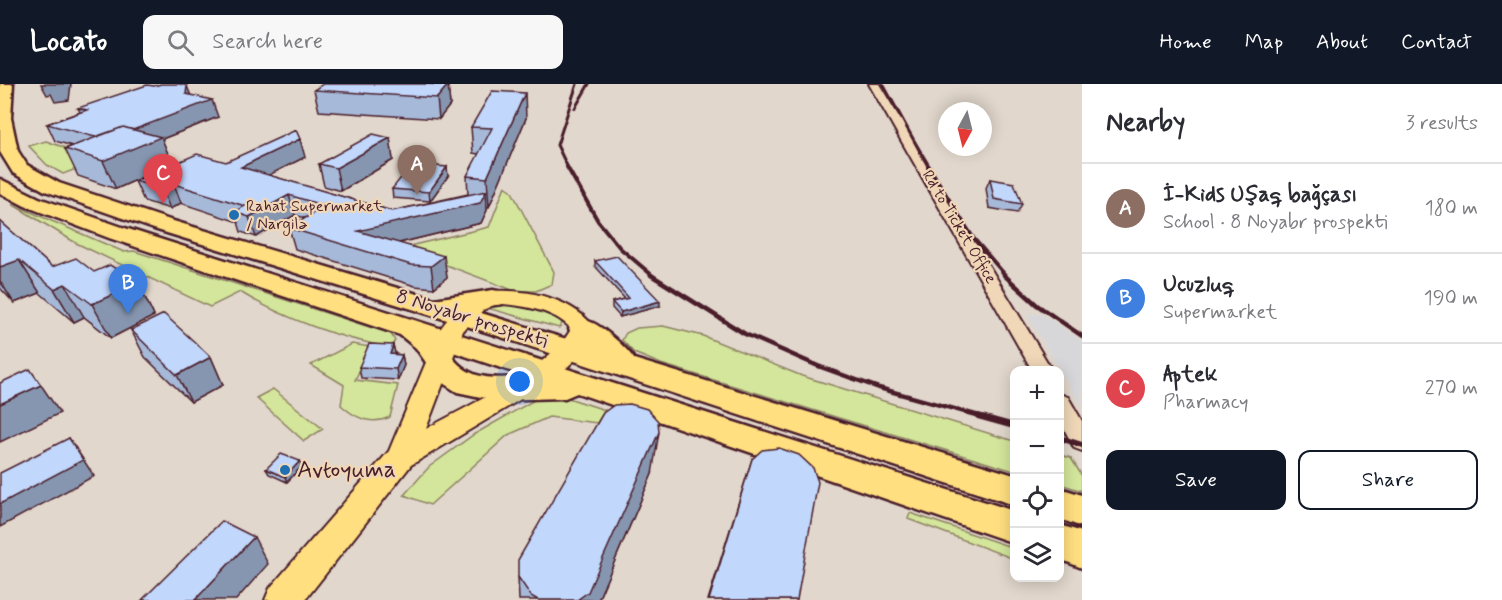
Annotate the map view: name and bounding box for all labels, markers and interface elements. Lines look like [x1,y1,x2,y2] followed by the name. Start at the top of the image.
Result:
[143,15,563,69] search box
[30,24,107,61] text: Locato
[164,26,197,59] icon: search
[212,28,323,56] text: Search here
[1160,28,1212,56] text: Home
[1245,28,1283,56] text: Map
[1316,28,1368,56] text: About
[1401,28,1472,56] text: Contact
[938,102,992,156] north arrow
[1106,106,1185,140] text: Nearby
[1406,110,1478,137] text: 3 results
[398,146,436,195] pin: A
[144,154,182,204] pin: C
[917,166,1001,288] street label: Rd to Ticket Office
[1163,181,1357,209] text: İ-Kids Uşaq bağçası
[1119,195,1132,222] text: A
[1425,195,1478,222] text: 180 m
[246,196,383,236] place label: Rahat Supermarket / Nargilə
[227,208,241,222] marker: Rahat Supermarket / Nargilə
[1163,209,1388,236] text: School · 8 Noyabr prospekti
[108,264,148,314] pin: B
[1163,271,1234,299] text: Ucuzluq
[393,283,551,355] street label: 8 Noyabr prospekti
[1119,285,1132,312] text: B
[1424,285,1478,312] text: 190 m
[1163,299,1277,326] text: Supermarket
[1163,361,1217,389] text: Aptek
[1010,366,1064,582] map controls
[1010,366,1064,420] button: +
[505,367,534,396] your location
[1118,375,1133,402] text: C
[1425,375,1478,402] text: 270 m
[1163,389,1249,416] text: Pharmacy
[1010,420,1064,474] button: −
[1106,450,1286,510] button: Save
[1298,450,1478,510] button: Share
[297,455,396,486] place label: Avtoyuma
[278,463,292,477] marker: Avtoyuma
[1010,474,1064,528] button: locate
[1010,528,1064,582] button: layers

